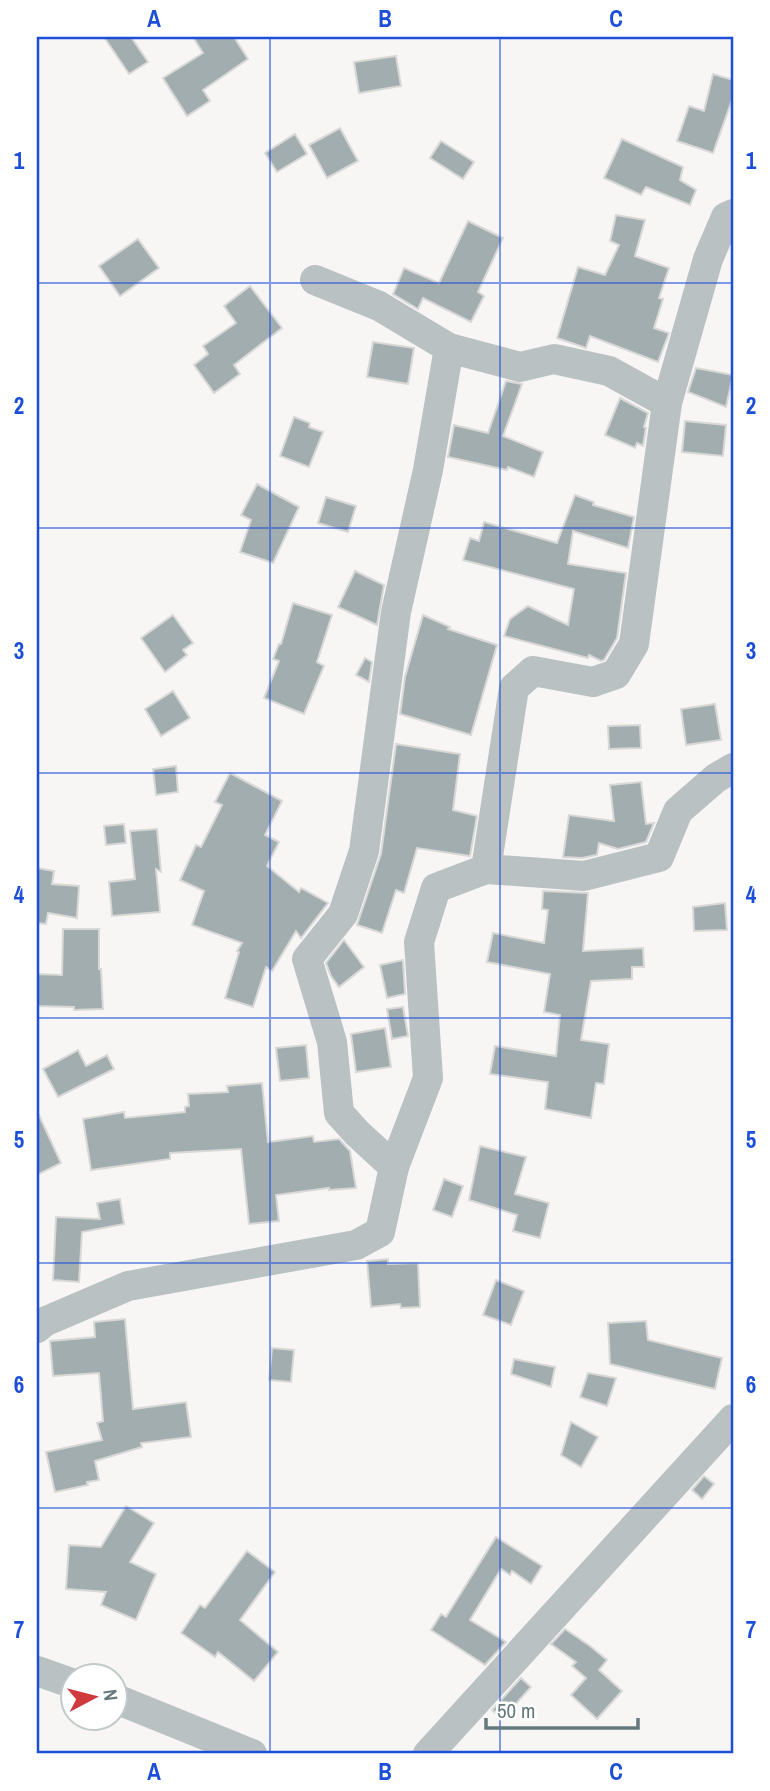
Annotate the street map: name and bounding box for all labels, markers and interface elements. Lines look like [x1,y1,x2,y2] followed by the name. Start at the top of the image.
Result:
[147,3,161,34] text: A
[378,3,392,34] text: B
[609,3,623,34] text: C
[14,145,25,176] text: 1
[746,145,757,176] text: 1
[14,390,24,421] text: 2
[746,390,756,421] text: 2
[14,635,24,666] text: 3
[746,635,756,666] text: 3
[14,879,25,910] text: 4
[746,879,757,910] text: 4
[14,1124,24,1155] text: 5
[746,1124,756,1155] text: 5
[14,1369,24,1400] text: 6
[746,1369,756,1400] text: 6
[14,1614,24,1645] text: 7
[746,1614,756,1645] text: 7
[60,1662,130,1732] north arrow
[486,1686,639,1730] scale bar
[97,1688,124,1702] text: N
[497,1696,535,1725] text: 50 m
[147,1756,161,1787] text: A
[378,1756,392,1787] text: B
[609,1756,623,1787] text: C

